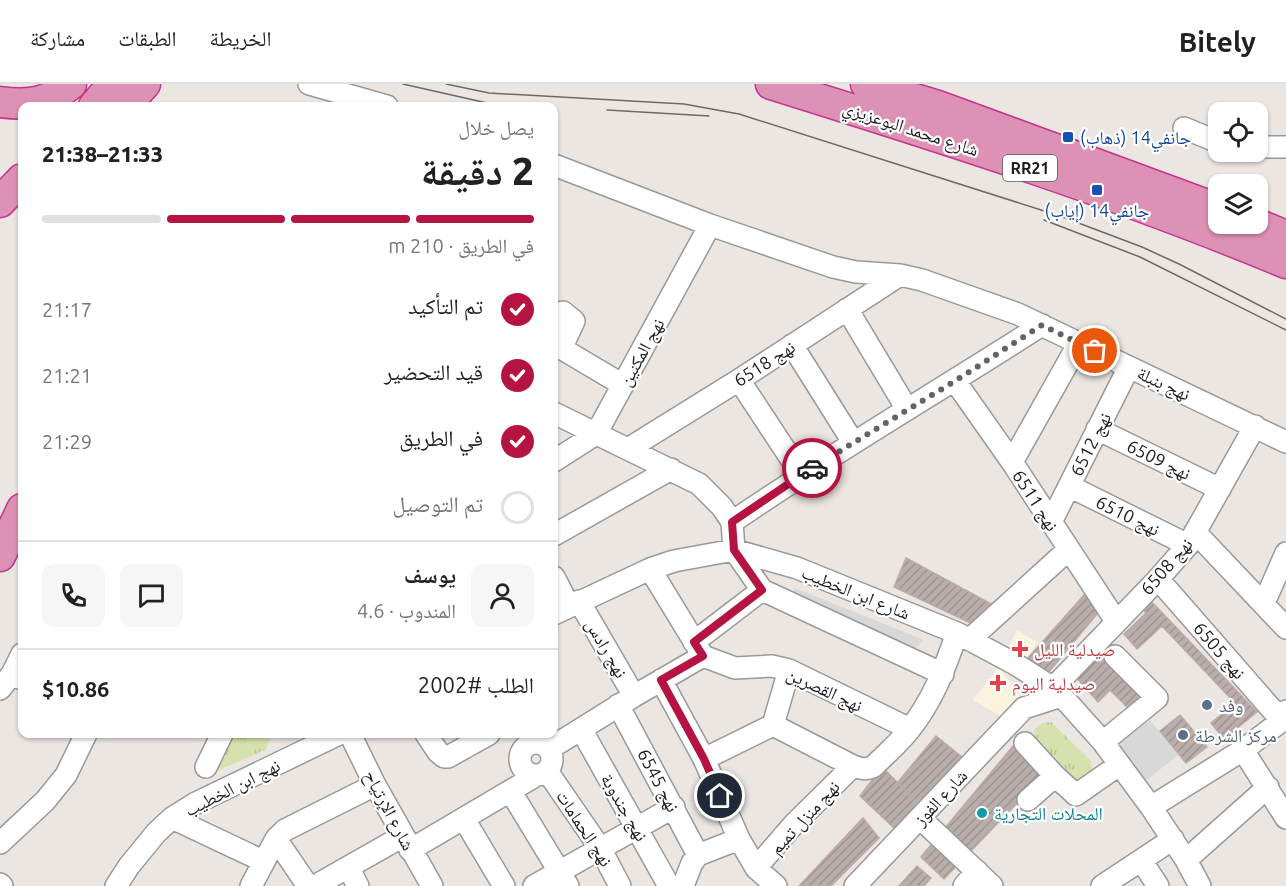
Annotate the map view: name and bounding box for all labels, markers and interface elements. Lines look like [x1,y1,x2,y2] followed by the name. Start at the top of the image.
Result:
[30,26,85,50] text: مشاركة
[118,26,177,50] text: الطبقات
[210,26,271,50] text: الخريطة
[1179,26,1256,57] text: Bitely
[839,97,981,165] street label: شارع محمد البوعزيزي
[1208,102,1268,234] map controls
[1208,102,1268,162] button: locate
[458,116,534,139] text: يصل خلال
[1080,127,1191,153] place label: جانفي14 (ذهاب)
[1061,130,1075,144] marker: جانفي14 (ذهاب)
[42,141,163,166] text: 21:33–21:38
[421,149,534,192] text: 2 دقيقة
[1003,155,1057,181] road number: RR21
[1208,174,1268,234] button: layers
[1090,183,1104,197] marker: جانفي14 (إياب)
[1045,200,1149,226] place label: جانفي14 (إياب)
[388,234,534,257] text: في الطريق · 210 m
[408,293,483,318] text: تم التأكيد
[501,293,534,326] icon: check
[42,298,92,321] text: 21:17
[614,315,670,391] street label: نهج المكنين
[1069,325,1120,376] pin
[1078,334,1111,367] icon: bag
[730,336,800,393] street label: نهج 6518
[384,359,483,384] text: قيد التحضير
[501,359,534,392] icon: check
[1133,362,1194,407] street label: نهج بنبلة
[42,364,92,387] text: 21:21
[1066,409,1117,480] street label: نهج 6512
[399,425,483,450] text: في الطريق
[501,425,534,458] icon: check
[42,430,92,453] text: 21:29
[1123,435,1194,486] street label: نهج 6509
[782,438,842,498] courier
[796,452,829,485] icon: car
[1006,466,1063,536] street label: نهج 6511
[392,491,483,516] text: تم التوصيل
[1092,491,1163,542] street label: نهج 6510
[1136,534,1198,600] street label: نهج 6508
[798,561,913,625] street label: شارع ابن الخطيب
[404,562,456,587] text: يوسف
[42,564,105,627] button: phone
[120,564,183,627] button: chat
[471,564,534,627] button: person
[357,599,456,622] text: المندوب · 4.6
[580,615,632,683] street label: نهج رادس
[1188,618,1250,684] street label: نهج 6505
[1034,639,1115,661] place label: صيدلية الليل
[1011,640,1029,658] marker: صيدلية الليل
[783,663,866,718] street label: نهج القصرين
[418,672,534,697] text: الطلب #2002
[1012,673,1096,696] place label: صيدلية اليوم
[989,674,1007,692] marker: صيدلية اليوم
[42,676,109,701] text: $10.86
[1219,695,1244,716] place label: وفد
[1200,698,1214,712] marker: وفد
[1195,725,1277,746] place label: مركز الشرطة
[1176,728,1190,742] marker: مركز الشرطة
[631,745,684,816] street label: نهج 6545
[181,754,284,822] street label: نهج ابن الخطيب
[909,765,972,831] street label: شارع الفوز
[358,767,419,855] street label: شارع الإرتياح
[595,770,652,846] street label: نهج جندوبة
[694,770,745,821] pin
[765,776,845,860] street label: نهج منزل تميم
[703,779,736,812] icon: home
[550,786,617,871] street label: نهج الحمامات
[994,803,1103,824] place label: المحلات التجارية
[975,806,989,820] marker: المحلات التجارية

